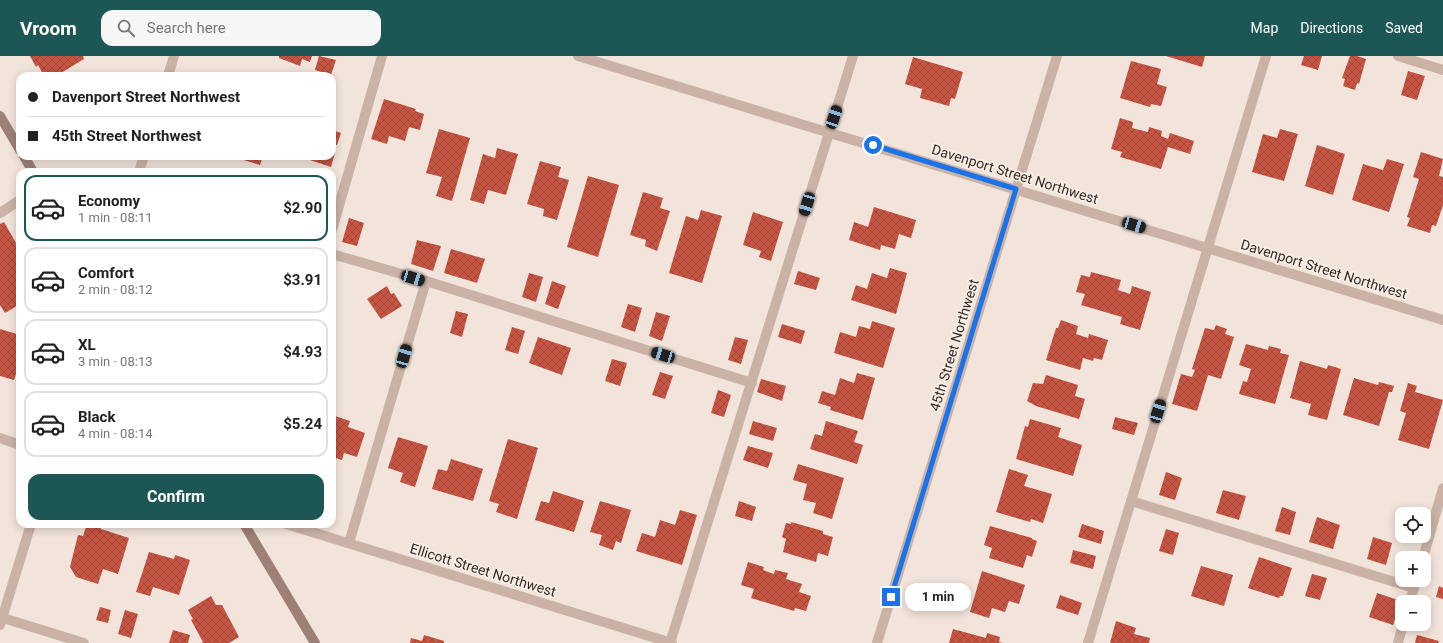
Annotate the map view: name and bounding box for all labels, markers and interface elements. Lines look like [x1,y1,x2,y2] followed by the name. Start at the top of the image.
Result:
[101,10,381,46] search box
[20,17,77,40] text: Vroom
[115,17,137,39] icon: search
[147,19,226,37] text: Search here
[1251,20,1278,36] text: Map
[1300,20,1363,36] text: Directions
[1385,20,1423,36] text: Saved
[52,88,240,106] text: Davenport Street Northwest
[825,104,843,130] car
[52,127,201,145] text: 45th Street Northwest
[864,136,882,154] route start
[930,141,1100,207] street label: Davenport Street Northwest
[30,190,66,226] icon: car
[798,191,816,217] car
[78,192,140,210] text: Economy
[283,199,322,217] text: $2.90
[78,210,153,225] text: 1 min · 08:11
[1121,216,1147,234] car
[1239,236,1409,302] street label: Davenport Street Northwest
[30,262,66,298] icon: car
[78,264,134,282] text: Comfort
[400,269,426,287] car
[283,271,322,289] text: $3.91
[926,277,982,413] street label: 45th Street Northwest
[78,282,153,297] text: 2 min · 08:12
[30,334,66,370] icon: car
[78,336,96,354] text: XL
[283,343,322,361] text: $4.93
[395,343,413,369] car
[650,346,676,364] car
[78,354,153,369] text: 3 min · 08:13
[1149,398,1167,424] car
[30,406,66,442] icon: car
[78,408,115,426] text: Black
[283,415,322,433] text: $5.24
[78,426,153,441] text: 4 min · 08:14
[28,474,324,520] button: Confirm
[1395,507,1431,631] map controls
[1395,507,1431,543] button: locate
[408,540,558,600] street label: Ellicott Street Northwest
[1395,551,1431,587] button: +
[905,583,971,611] callout: 1 min
[882,588,900,606] route end
[922,589,954,604] text: 1 min
[1395,595,1431,631] button: −

